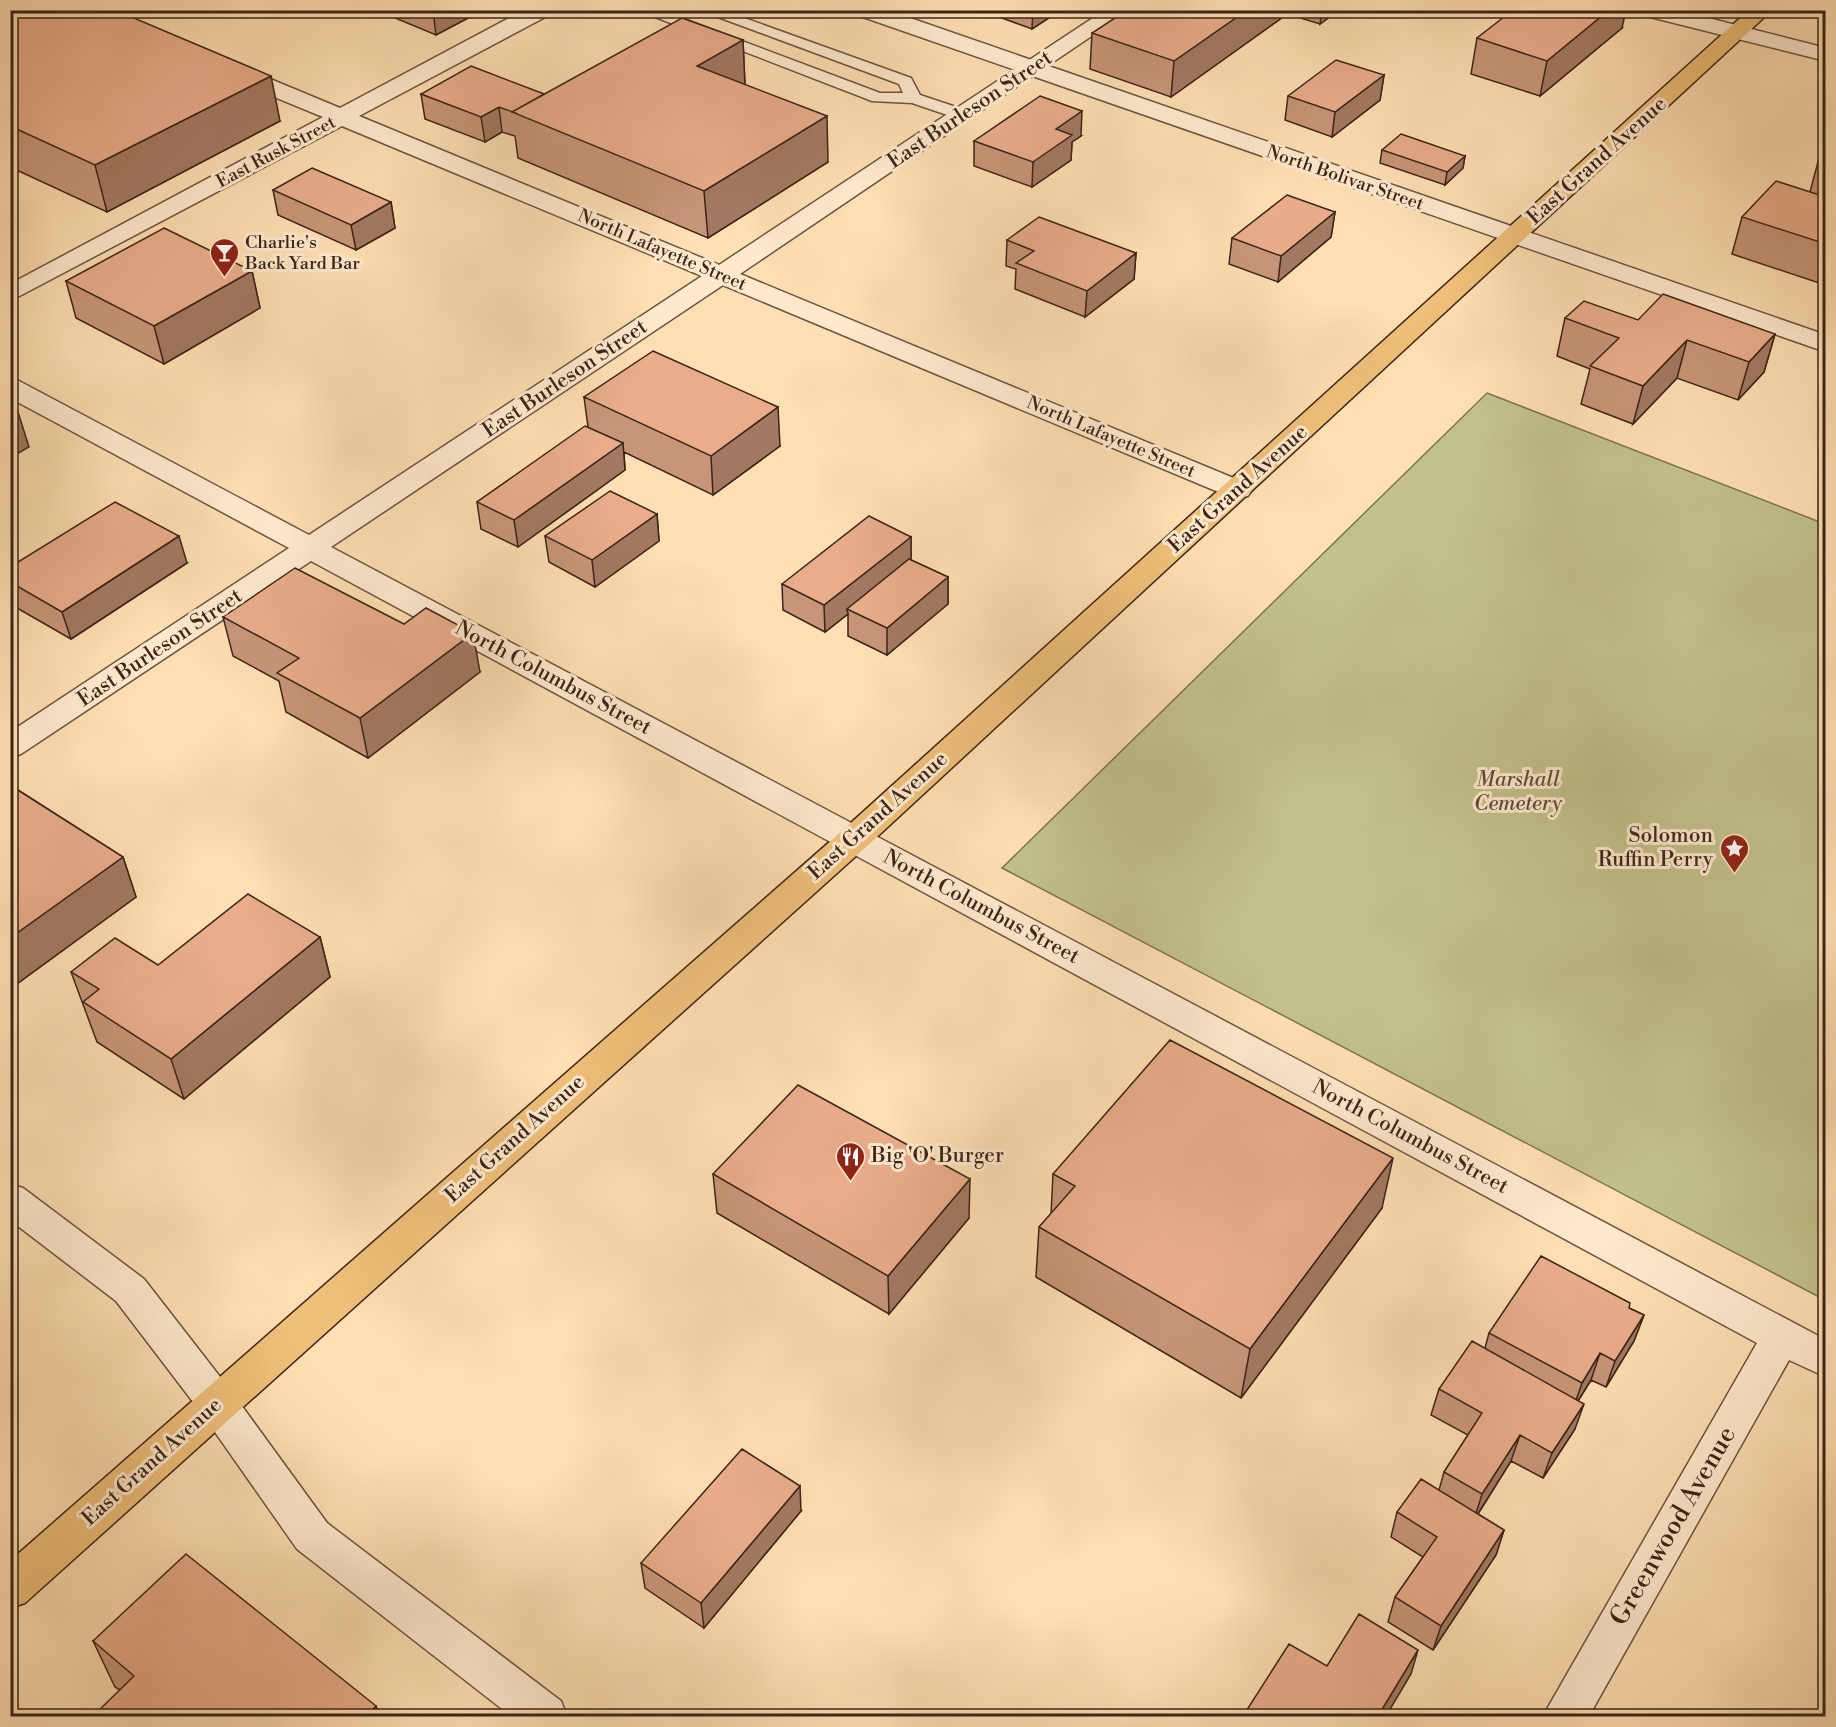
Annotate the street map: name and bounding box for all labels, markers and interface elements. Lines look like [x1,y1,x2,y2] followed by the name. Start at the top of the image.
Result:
[883,45,1058,175] street label: East Burleson Street
[1522,91,1672,231] street label: East Grand Avenue
[212,111,340,193] street label: East Rusk Street
[1263,140,1427,216] street label: North Bolivar Street
[574,204,750,296] street label: North Lafayette Street
[244,231,360,275] place label: Charlie's Back Yard Bar
[208,236,240,278] bar icon: Charlie's Back Yard Bar
[478,314,653,444] street label: East Burleson Street
[1023,391,1199,483] street label: North Lafayette Street
[1163,419,1313,559] street label: East Grand Avenue
[73,583,248,713] street label: East Burleson Street
[450,615,656,741] street label: North Columbus Street
[803,746,953,886] street label: East Grand Avenue
[1474,767,1563,817] park label: Marshall Cemetery
[1598,823,1714,873] place label: Solomon Ruffin Perry
[1718,832,1750,874] place icon: Solomon Ruffin Perry
[878,844,1084,970] street label: North Columbus Street
[440,1069,590,1209] street label: East Grand Avenue
[1307,1074,1513,1200] street label: North Columbus Street
[834,1140,866,1182] restaurant icon: Big 'O' Burger
[870,1143,1004,1169] place label: Big 'O' Burger
[77,1392,227,1532] street label: East Grand Avenue
[1603,1421,1743,1631] street label: Greenwood Avenue

